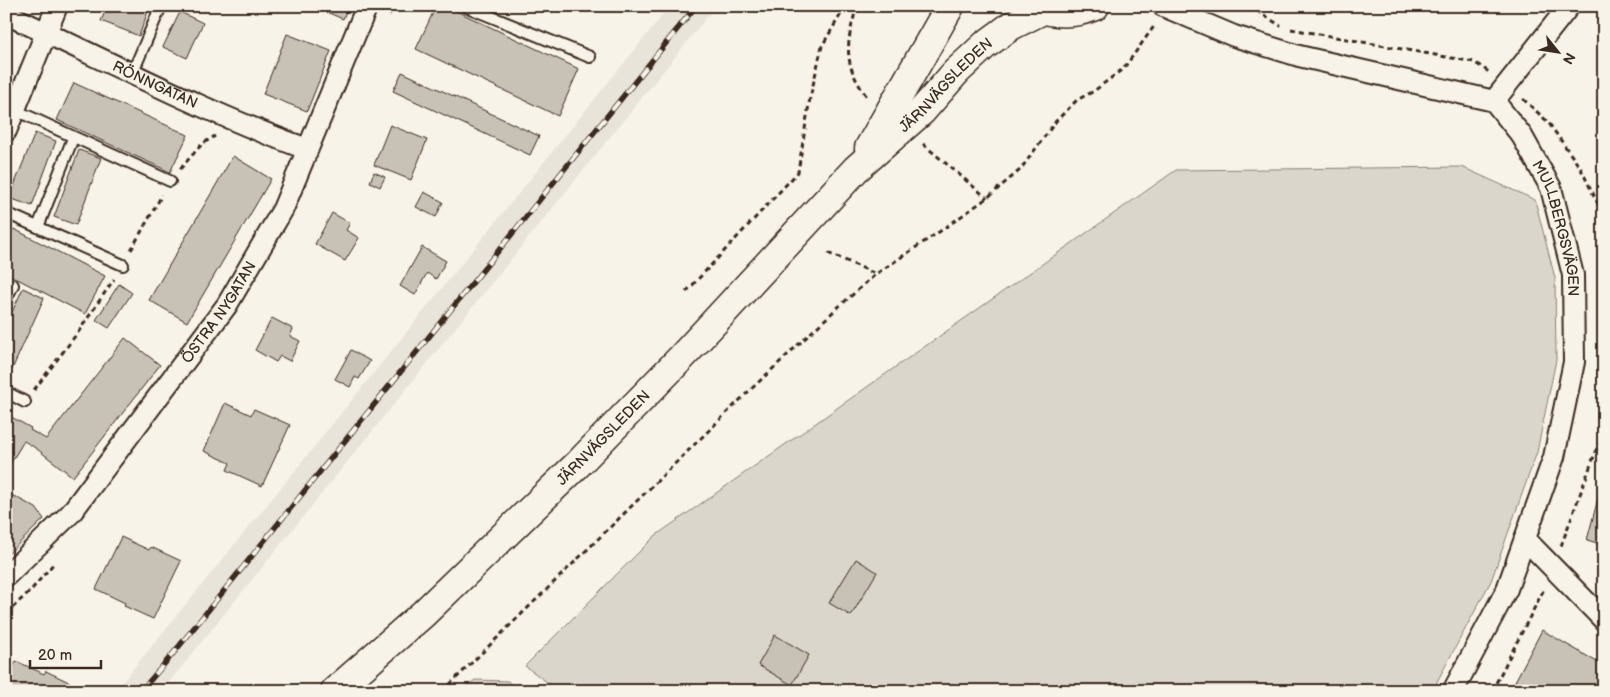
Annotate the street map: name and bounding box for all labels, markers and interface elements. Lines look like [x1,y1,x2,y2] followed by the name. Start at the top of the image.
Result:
[1532,28,1582,78] north arrow
[895,34,996,137] street label: JÄRNVÄGSLEDEN
[1559,49,1579,67] text: N
[109,57,201,113] street label: RÖNNGATAN
[1527,157,1582,297] street label: MULLBERGSVÄGEN
[178,258,260,367] street label: ÖSTRA NYGATAN
[553,386,654,490] street label: JÄRNVÄGSLEDEN
[30,637,101,669] scale bar
[38,646,72,665] text: 20 m

